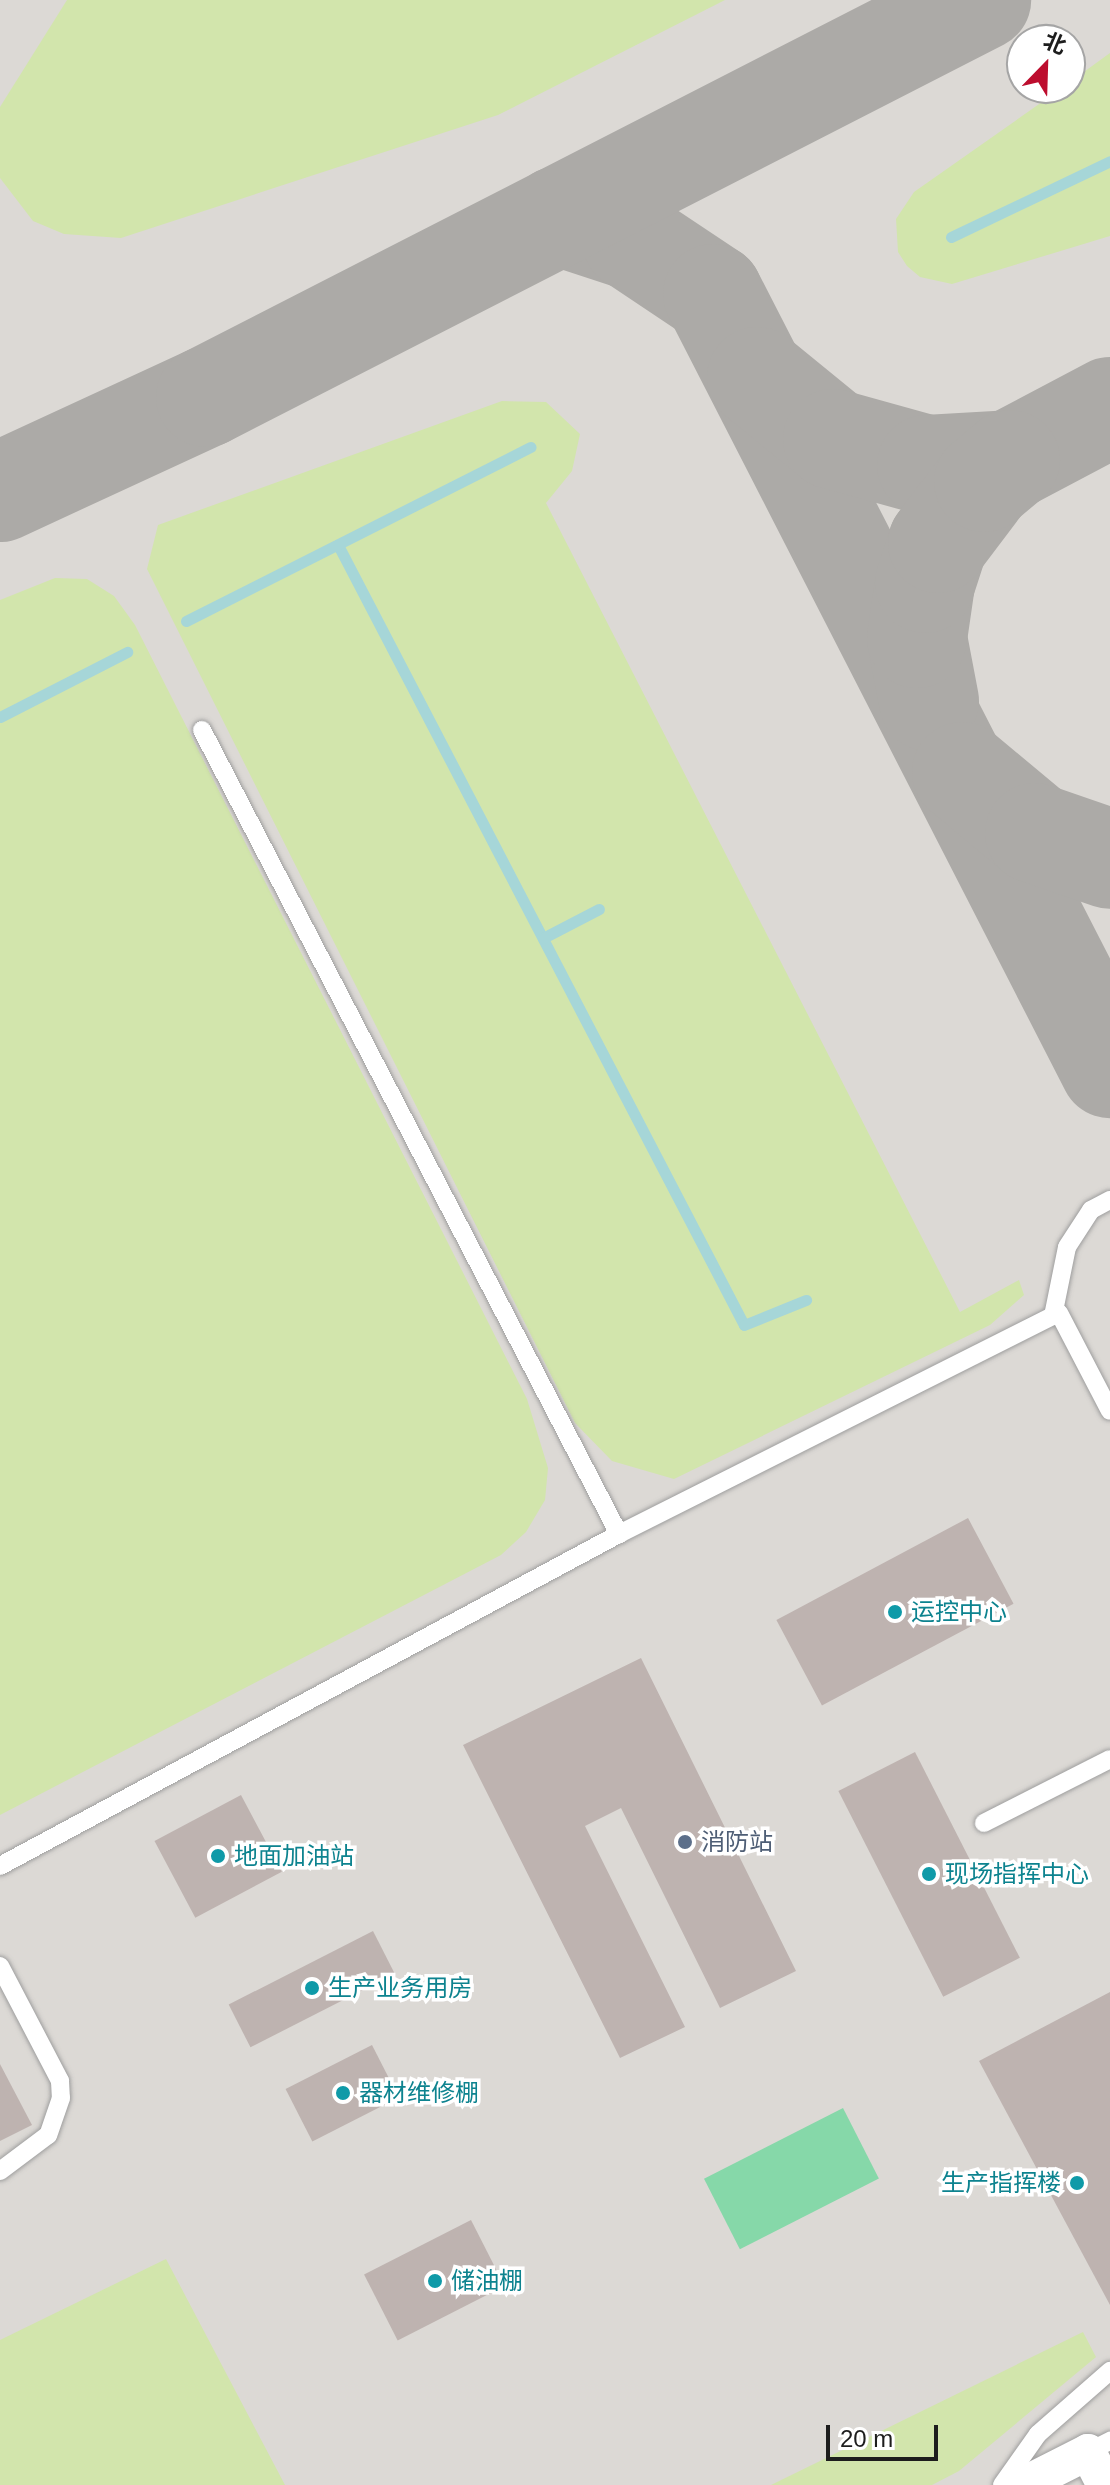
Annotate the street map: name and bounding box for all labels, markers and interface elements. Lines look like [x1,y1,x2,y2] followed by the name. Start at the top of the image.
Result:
[1006,24,1086,104] north arrow
[1040,27,1070,59] text: 北
[911,1598,1007,1626] place label: 运控中心
[886,1603,904,1621] marker: 运控中心
[701,1828,773,1856] place label: 消防站
[676,1833,694,1851] marker: 消防站
[234,1842,354,1870] place label: 地面加油站
[209,1847,227,1865] marker: 地面加油站
[945,1860,1089,1888] place label: 现场指挥中心
[920,1865,938,1883] marker: 现场指挥中心
[328,1974,472,2002] place label: 生产业务用房
[303,1979,321,1997] marker: 生产业务用房
[359,2079,479,2107] place label: 器材维修棚
[334,2084,352,2102] marker: 器材维修棚
[941,2169,1061,2197] place label: 生产指挥楼
[1068,2174,1086,2192] marker: 生产指挥楼
[451,2267,523,2295] place label: 储油棚
[426,2272,444,2290] marker: 储油棚
[830,2409,942,2459] scale bar
[840,2425,893,2452] text: 20 m

